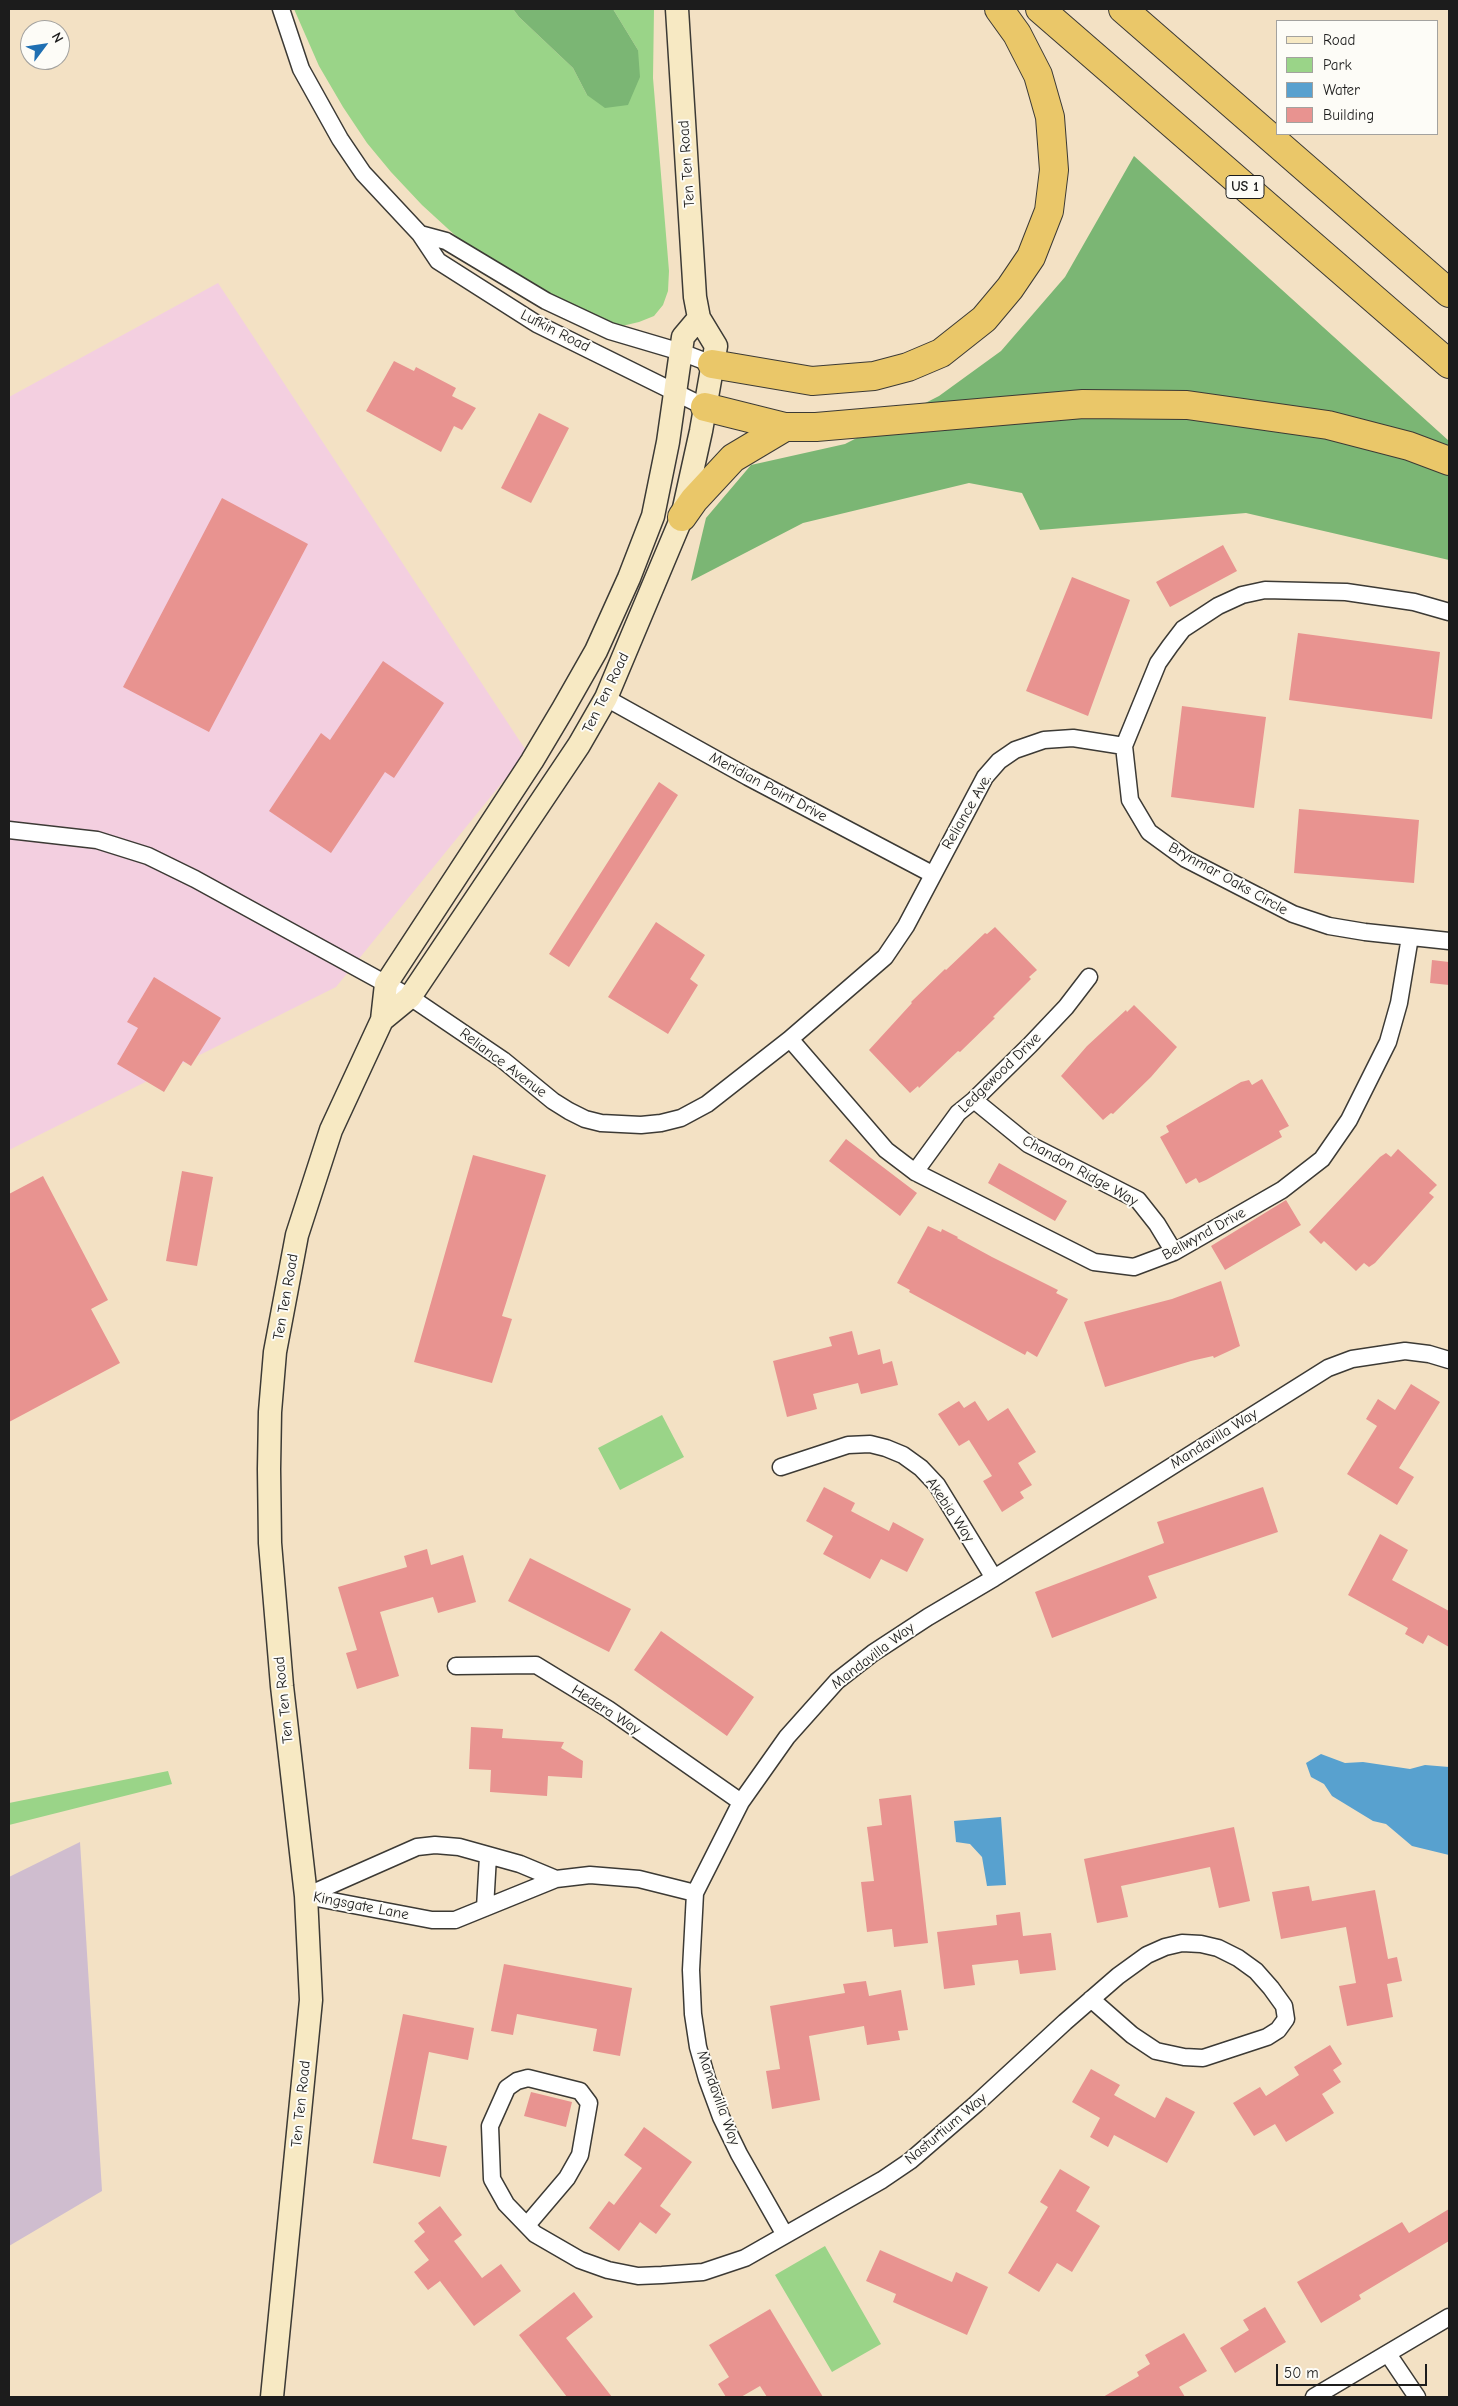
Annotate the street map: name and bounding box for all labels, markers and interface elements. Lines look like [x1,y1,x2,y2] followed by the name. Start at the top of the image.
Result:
[20,20,70,70] north arrow
[1276,20,1438,135] legend
[48,29,67,46] text: N
[1323,31,1355,49] text: Road
[1323,56,1352,74] text: Park
[1323,81,1360,99] text: Water
[1323,106,1374,124] text: Building
[675,120,699,208] street label: Ten Ten Road
[1226,176,1264,198] road number: US 1
[517,306,593,356] street label: Lufkin Road
[579,650,633,736] street label: Ten Ten Road
[706,748,830,826] street label: Meridian Point Drive
[938,771,996,853] street label: Reliance Ave.
[1165,839,1291,919] street label: Brynmar Oaks Circle
[456,1024,550,1102] street label: Reliance Avenue
[955,1029,1045,1117] street label: Ledgewood Drive
[1019,1132,1141,1210] street label: Chandon Ridge Way
[1159,1204,1249,1264] street label: Bellwynd Drive
[270,1252,302,1342] street label: Ten Ten Road
[1167,1405,1261,1473] street label: Mandavilla Way
[922,1474,978,1546] street label: Akebia Way
[828,1619,918,1693] street label: Mandavilla Way
[270,1656,298,1744] street label: Ten Ten Road
[568,1681,644,1739] street label: Hedera Way
[312,1888,410,1924] street label: Kingsgate Lane
[692,2048,744,2148] street label: Mandavilla Way
[287,2060,315,2148] street label: Ten Ten Road
[902,2090,990,2168] street label: Nasturtium Way
[1278,2354,1429,2386] scale bar
[1284,2364,1319,2382] text: 50 m

